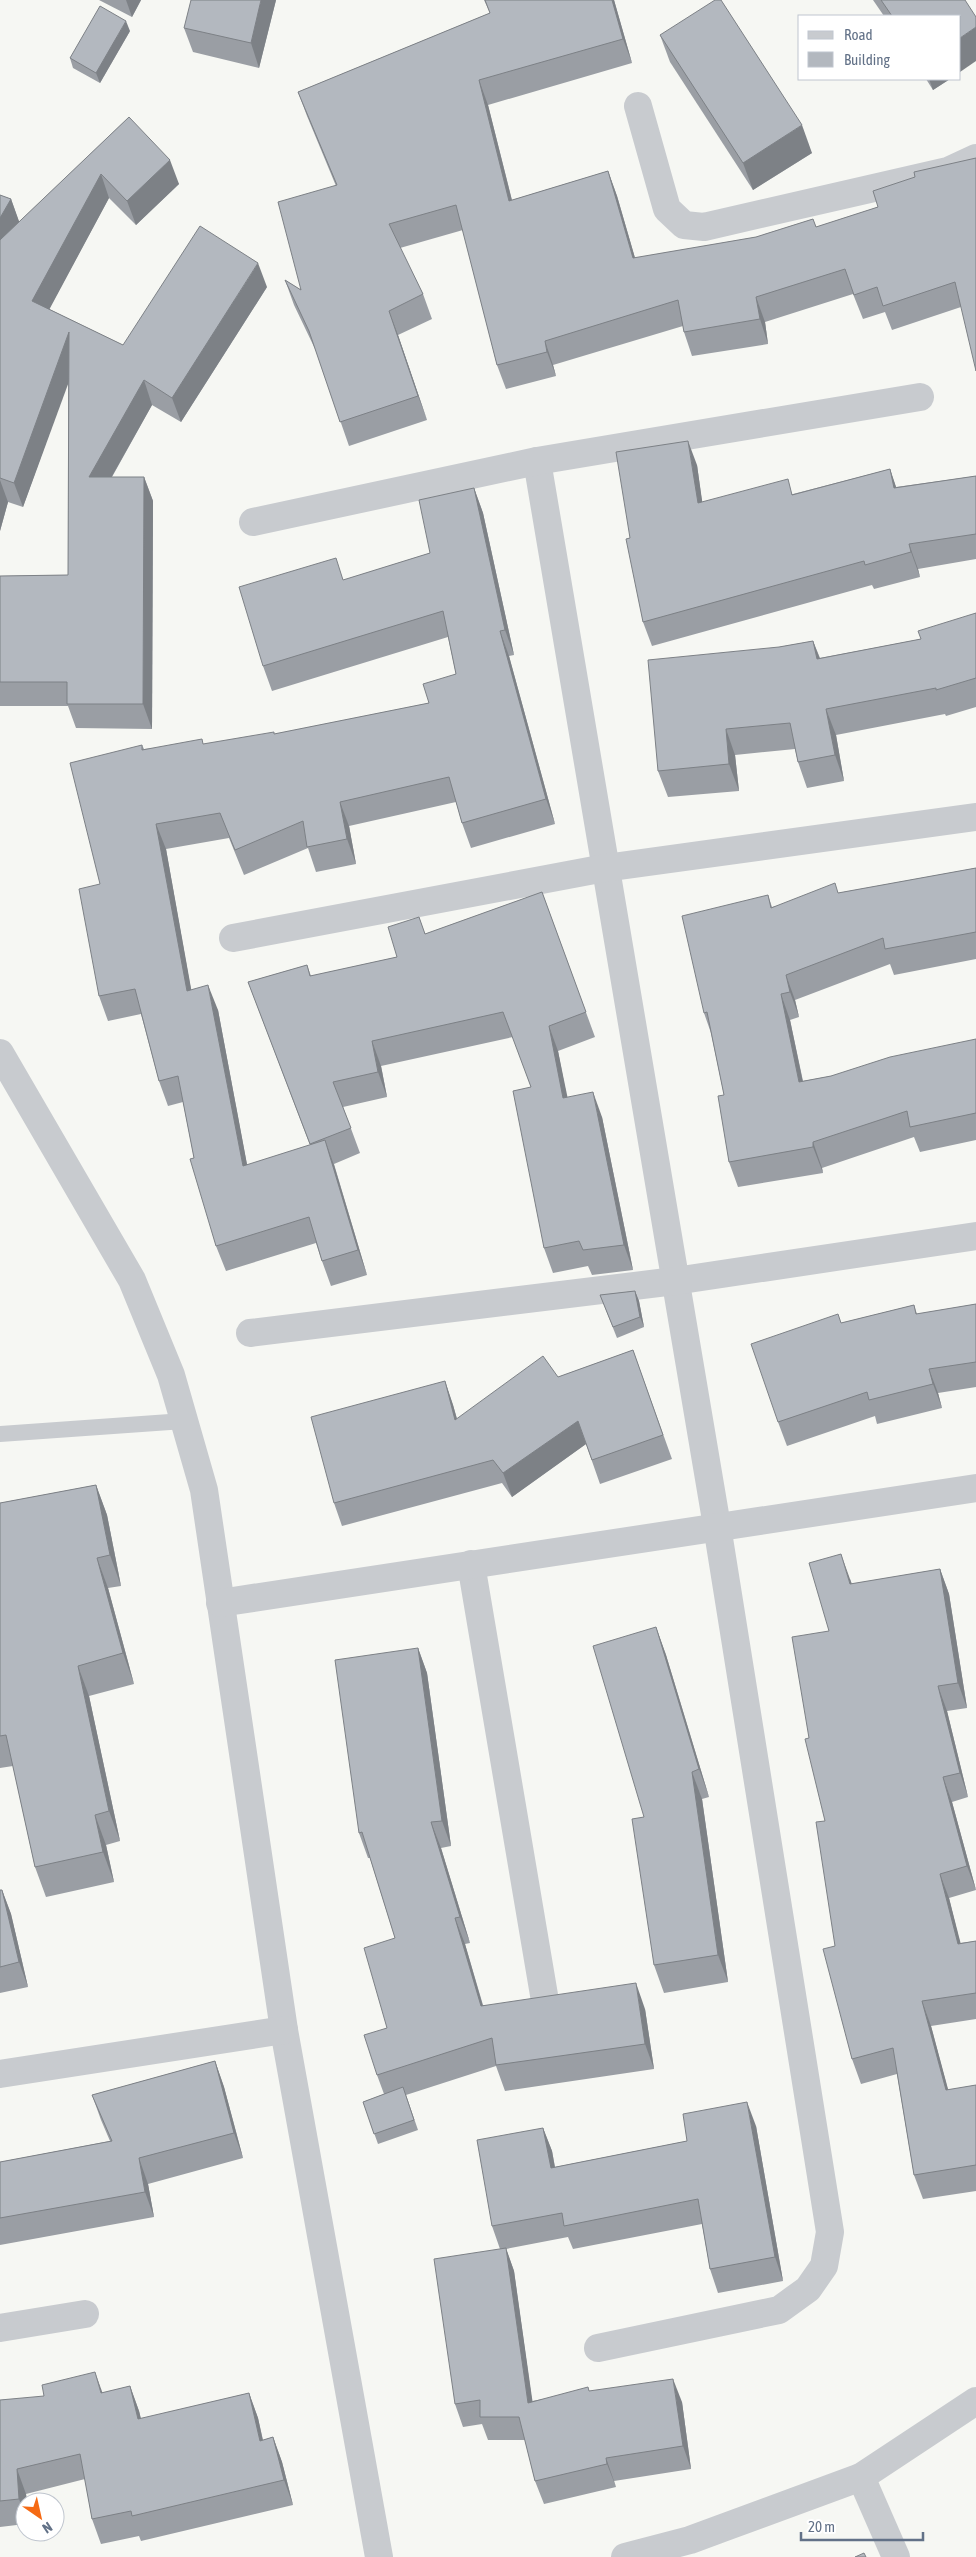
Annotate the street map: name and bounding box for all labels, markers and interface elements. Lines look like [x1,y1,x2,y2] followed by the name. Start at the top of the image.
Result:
[798,15,961,80] legend
[844,26,873,43] text: Road
[844,51,890,68] text: Building
[15,2492,65,2542] north arrow
[801,2510,924,2542] scale bar
[808,2518,835,2535] text: 20 m
[39,2519,55,2537] text: N

